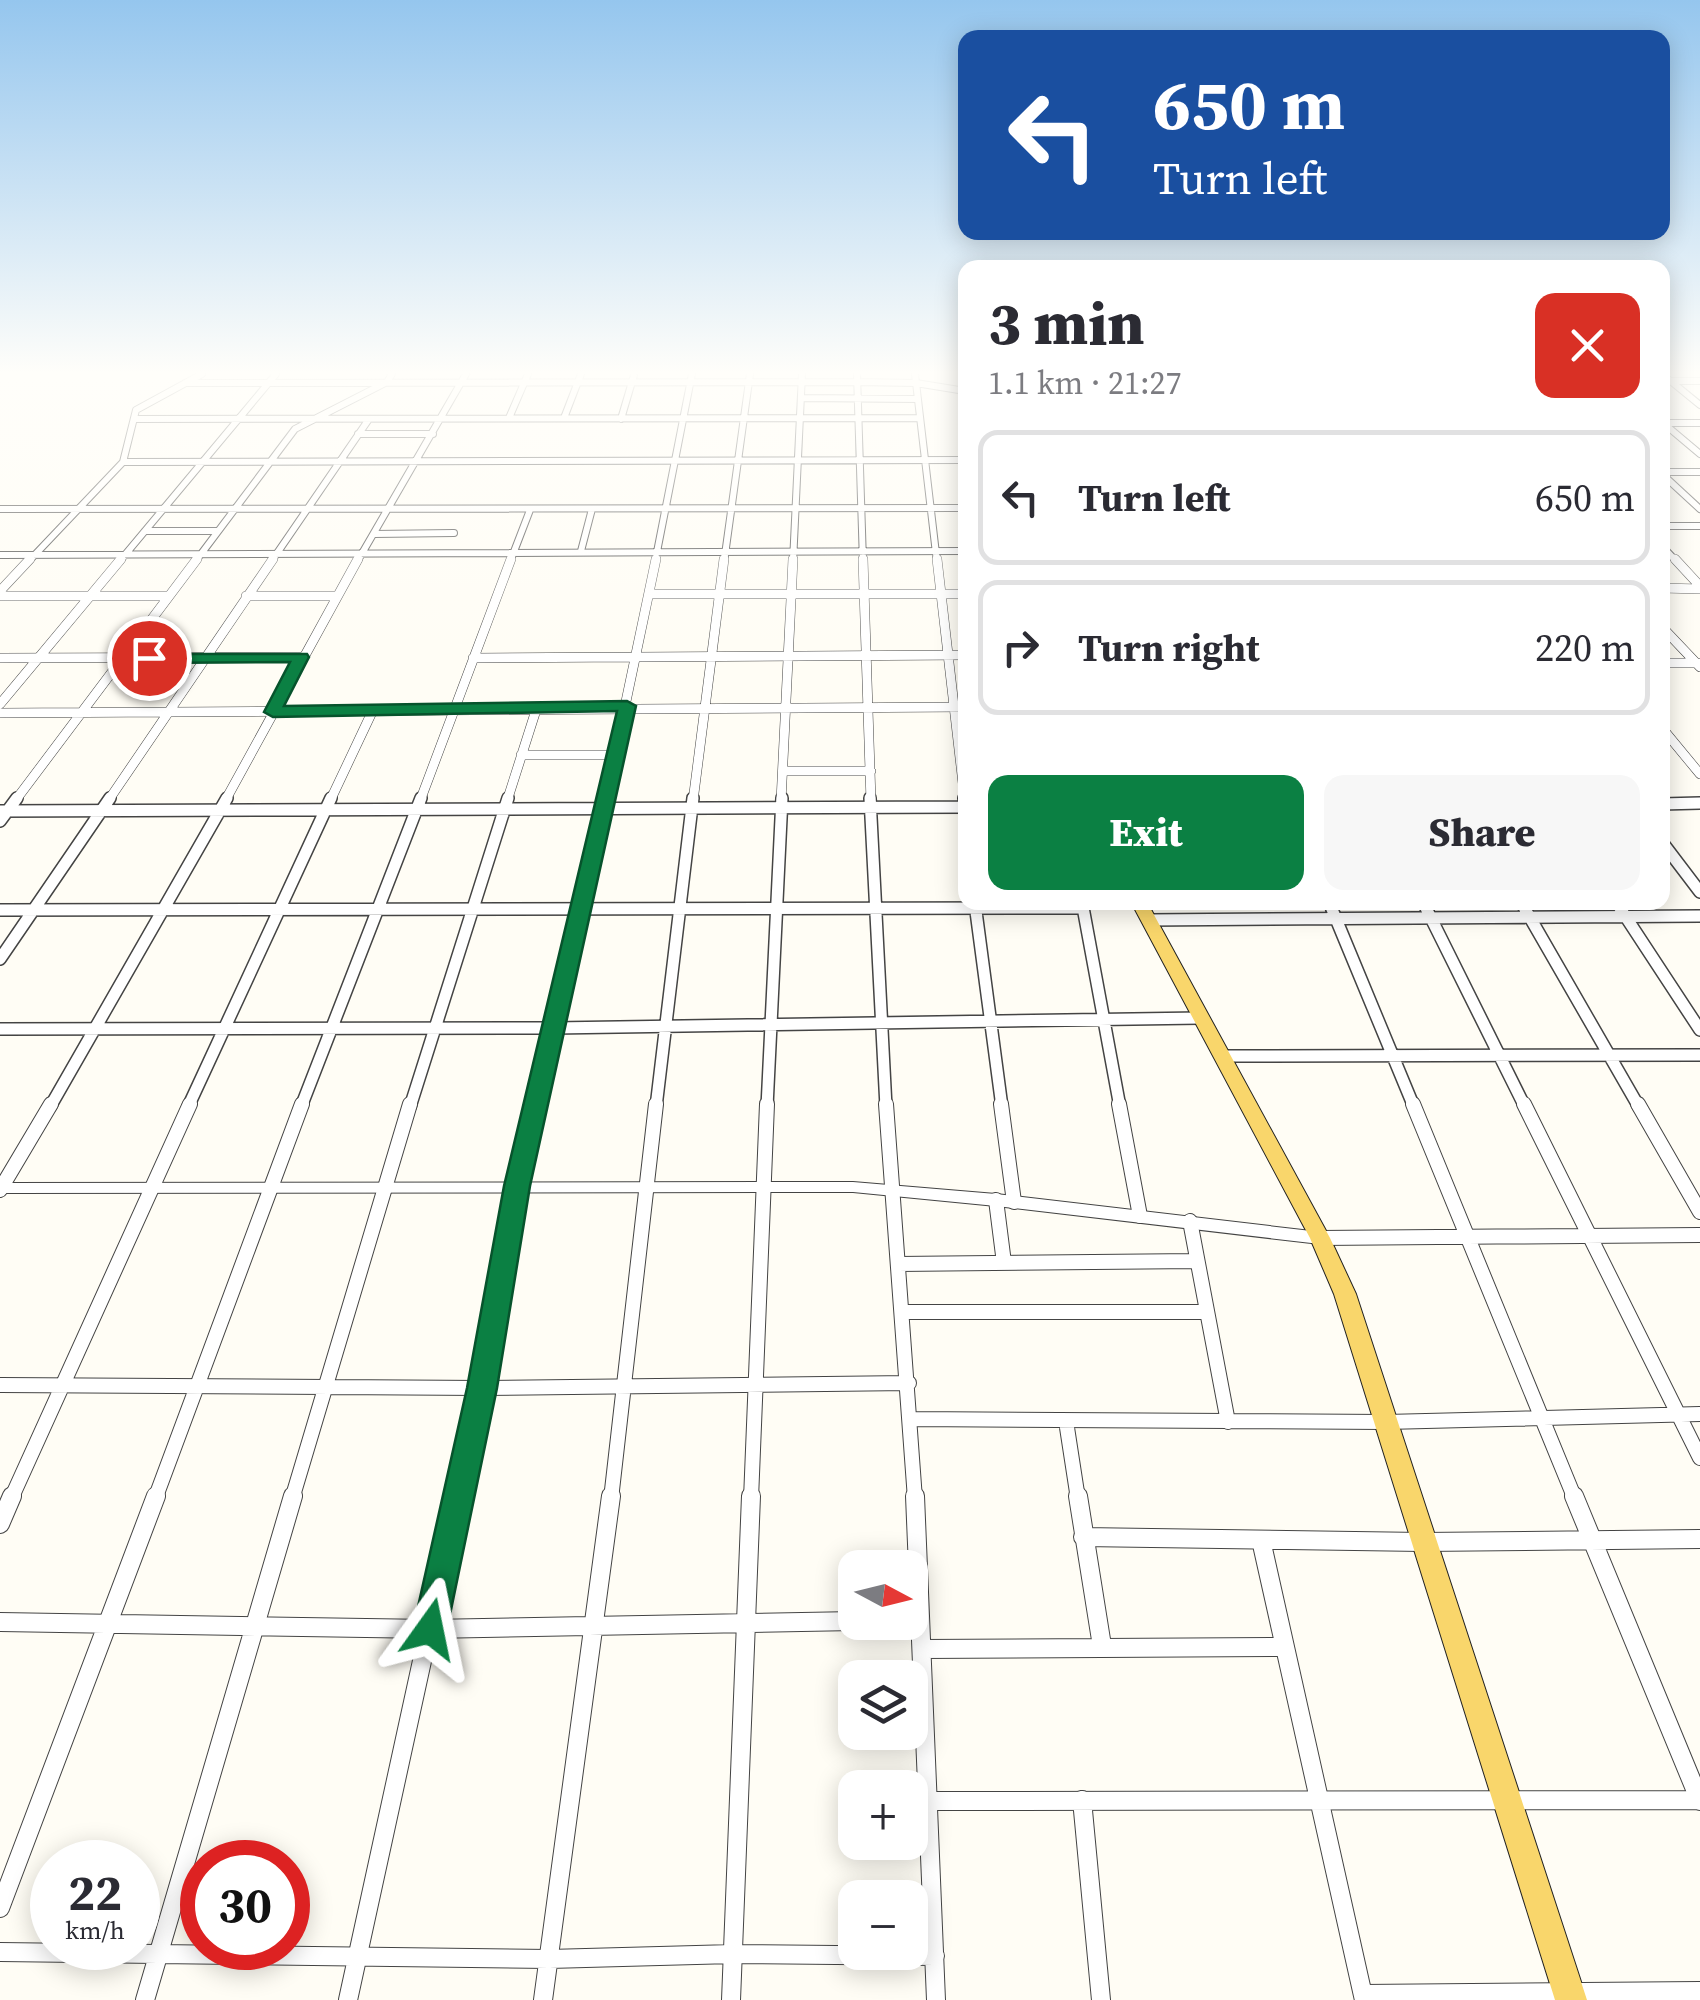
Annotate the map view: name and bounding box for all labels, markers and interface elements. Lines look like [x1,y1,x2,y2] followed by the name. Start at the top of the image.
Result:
[1153,56,1345,152] text: 650 m
[988,70,1118,200] icon: left
[1153,147,1327,209] text: Turn left
[988,282,1144,364] text: 3 min
[1535,293,1640,398] button: close
[988,361,1182,405] text: 1.1 km · 21:27
[993,470,1048,525] icon: left
[1078,472,1230,524] text: Turn left
[1535,472,1635,524] text: 650 m
[107,616,192,701] pin
[993,620,1048,675] icon: right
[1078,622,1260,674] text: Turn right
[1535,622,1635,674] text: 220 m
[122,631,177,686] icon: arrive
[988,775,1304,890] button: Exit
[1324,775,1640,890] button: Share
[838,1550,928,1640] north arrow
[838,1550,928,1970] map controls
[378,1577,482,1681] position arrow
[838,1660,928,1750] button: layers
[838,1770,928,1860] button: +
[180,1840,310,1970] speed limit sign: 30
[68,1858,122,1927] text: 22
[838,1880,928,1970] button: −
[65,1913,125,1947] text: km/h

